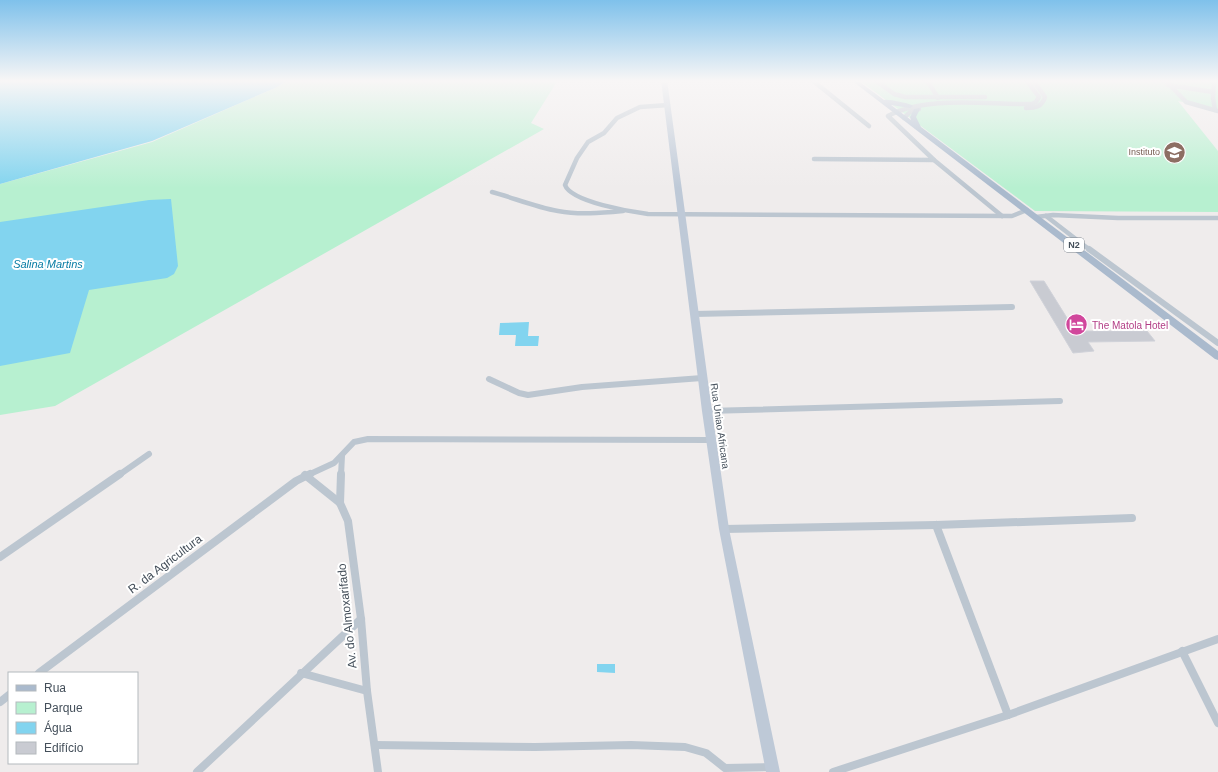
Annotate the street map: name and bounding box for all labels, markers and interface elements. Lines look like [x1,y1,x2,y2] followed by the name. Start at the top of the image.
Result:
[1162,139,1188,165] school or university icon: Instituto
[1128,147,1160,157] place label: Instituto
[1064,238,1084,252] road number: N2
[13,258,83,270] water label: Salina Martins
[1064,312,1090,338] hotel icon: The Matola Hotel
[1092,320,1168,331] place label: The Matola Hotel
[709,383,732,470] street label: Rua Uniao Africana
[125,532,205,596] street label: R. da Agricultura
[334,562,359,669] street label: Av. do Almoxarifado
[8,672,138,764] legend
[44,681,66,695] text: Rua
[44,701,83,715] text: Parque
[44,720,72,735] text: Água
[44,741,84,755] text: Edifício

